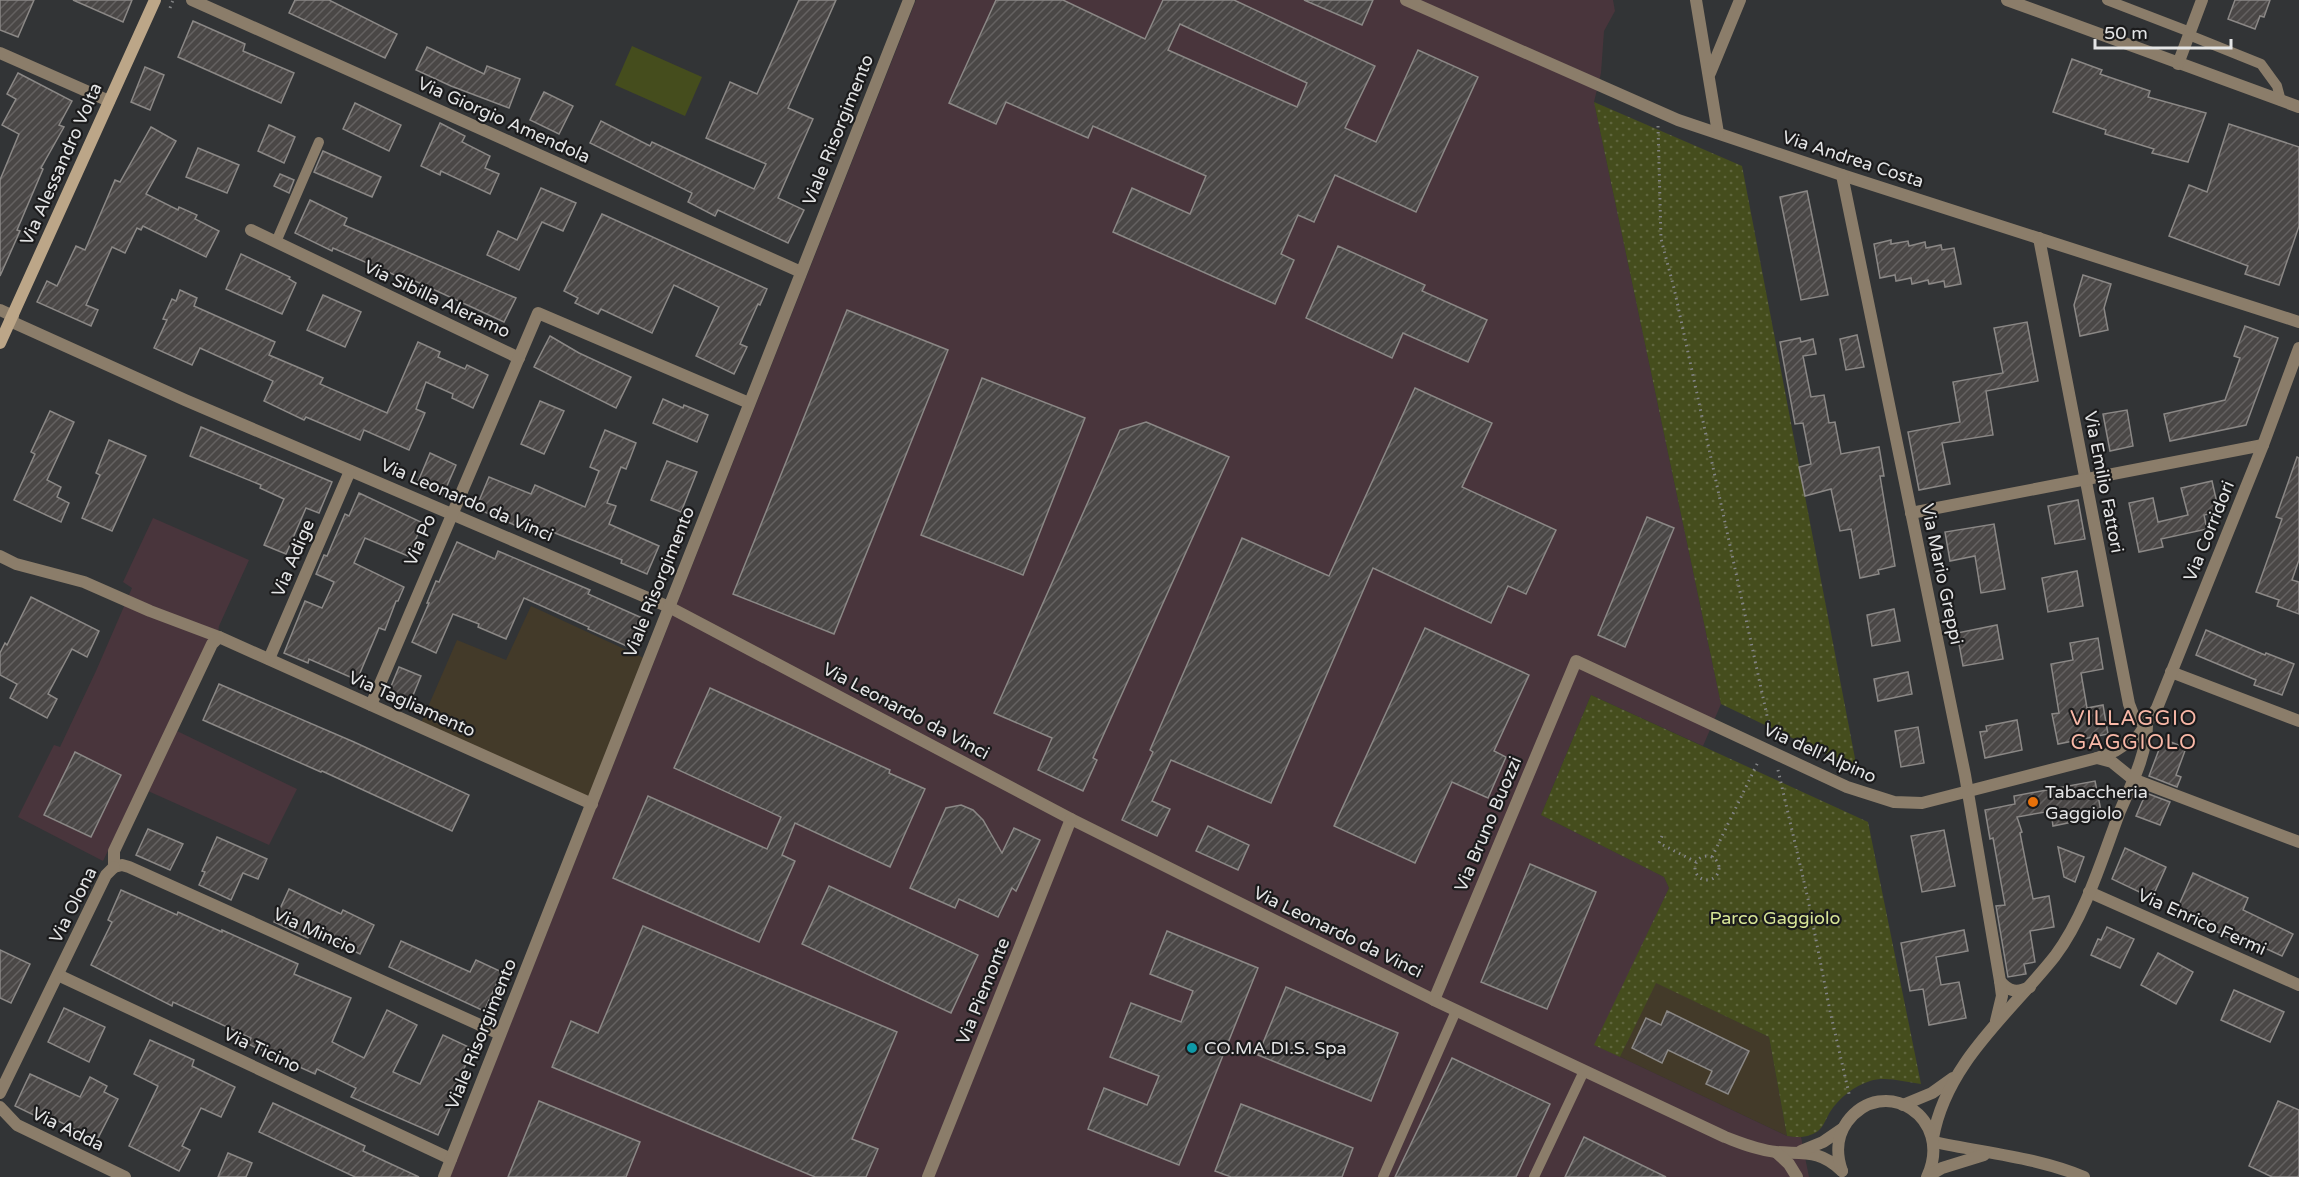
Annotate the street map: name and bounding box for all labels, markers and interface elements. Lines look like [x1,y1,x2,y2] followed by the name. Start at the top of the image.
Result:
[2095,12,2232,50] scale bar
[2104,22,2148,44] text: 50 m
[798,51,878,209] street label: Viale Risorgimento
[414,72,594,168] street label: Via Giorgio Amendola
[15,79,107,249] street label: Via Alessandro Volta
[1779,126,1927,192] street label: Via Andrea Costa
[360,255,514,343] street label: Via Sibilla Aleramo
[2079,409,2129,555] street label: Via Emilio Fattori
[377,454,557,546] street label: Via Leonardo da Vinci
[2179,477,2239,585] street label: Via Corridori
[1916,501,1968,647] street label: Via Mario Greppi
[619,503,699,661] street label: Viale Risorgimento
[399,511,441,569] street label: Via Po
[267,516,319,600] street label: Via Adige
[819,658,993,764] street label: Via Leonardo da Vinci
[345,666,479,742] street label: Via Tagliamento
[2070,706,2198,755] district label: VILLAGGIO GAGGIOLO
[1760,718,1880,788] street label: Via dell'Alpino
[1450,753,1526,895] street label: Via Bruno Buozzi
[2045,781,2148,824] place label: Tabaccheria Gaggiolo
[2026,795,2040,809] marker: Tabaccheria Gaggiolo
[44,863,102,947] street label: Via Olona
[1250,881,1426,983] street label: Via Leonardo da Vinci
[2134,884,2270,960] street label: Via Enrico Fermi
[270,903,360,959] street label: Via Mincio
[1710,907,1840,929] park label: Parco Gaggiolo
[952,934,1014,1048] street label: Via Piemonte
[441,955,521,1113] street label: Viale Risorgimento
[220,1023,304,1077] street label: Via Ticino
[1204,1037,1347,1059] place label: CO.MA.DI.S. Spa
[1185,1041,1199,1055] marker: CO.MA.DI.S. Spa
[28,1102,108,1156] street label: Via Adda

